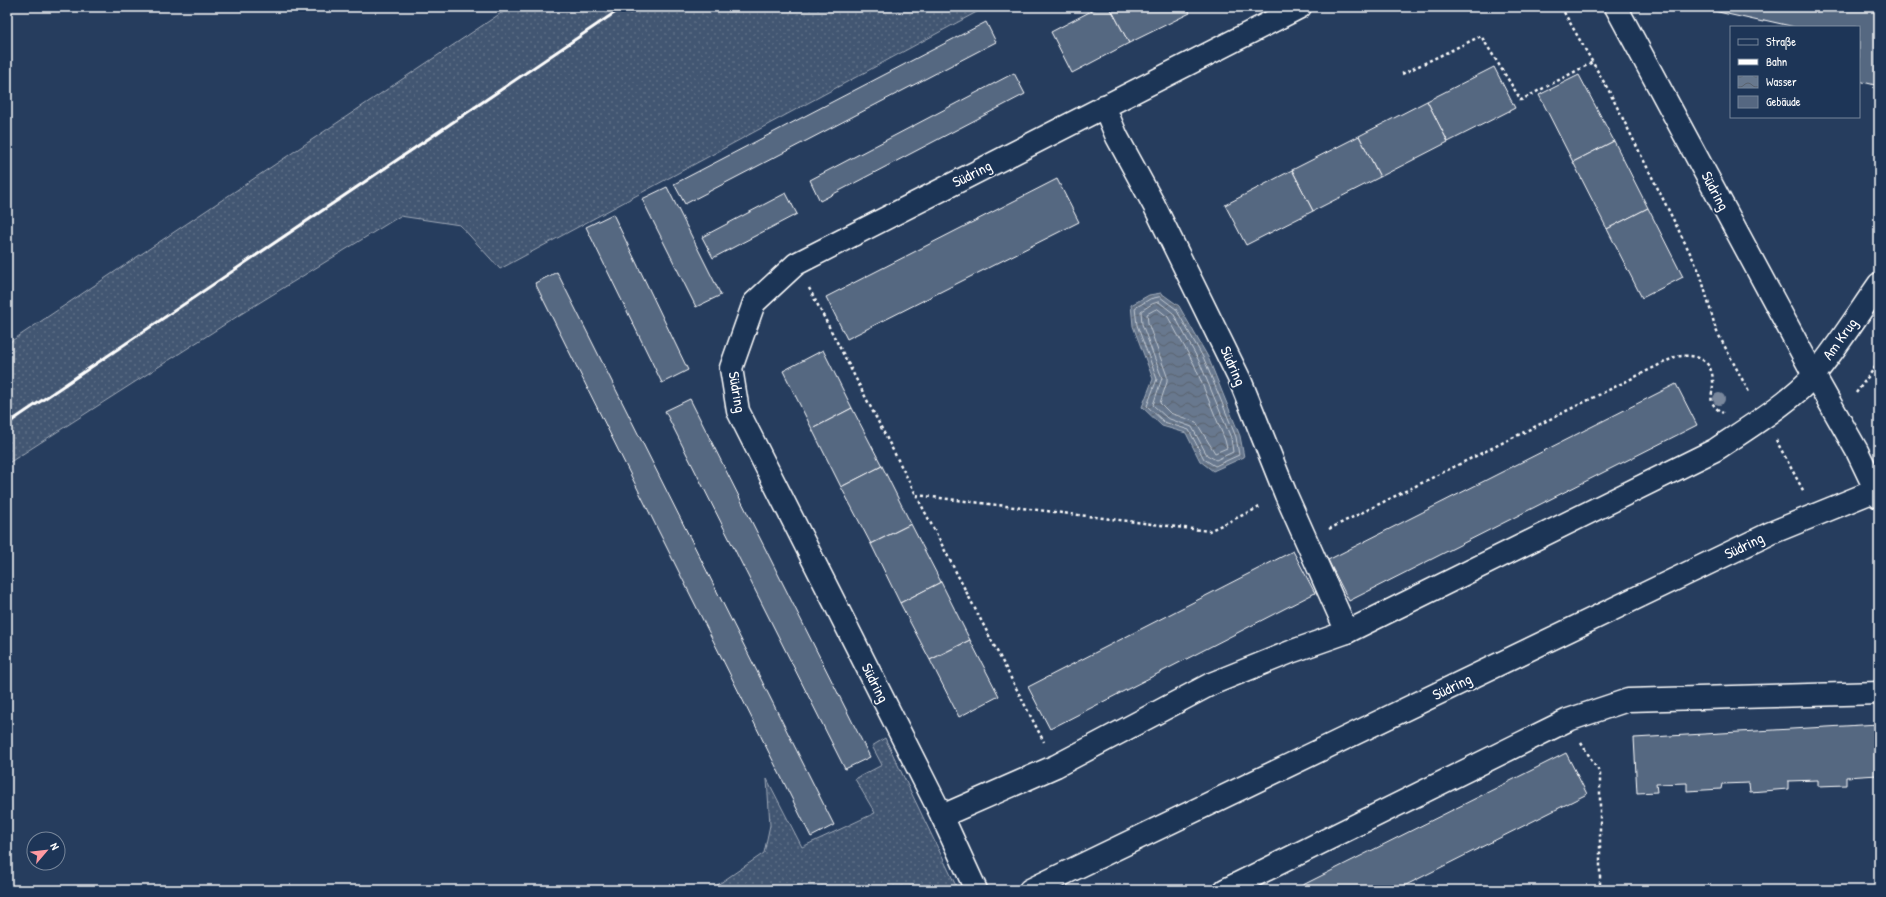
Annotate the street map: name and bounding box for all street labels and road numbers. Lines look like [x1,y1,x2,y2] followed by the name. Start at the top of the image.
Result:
[949,155,995,192] street label: Südring
[1696,168,1735,214] street label: Südring
[1817,313,1862,364] street label: Am Krug
[1215,343,1252,389] street label: Südring
[724,370,751,414] street label: Südring
[1721,527,1767,564] street label: Südring
[857,660,894,706] street label: Südring
[1429,668,1475,705] street label: Südring

